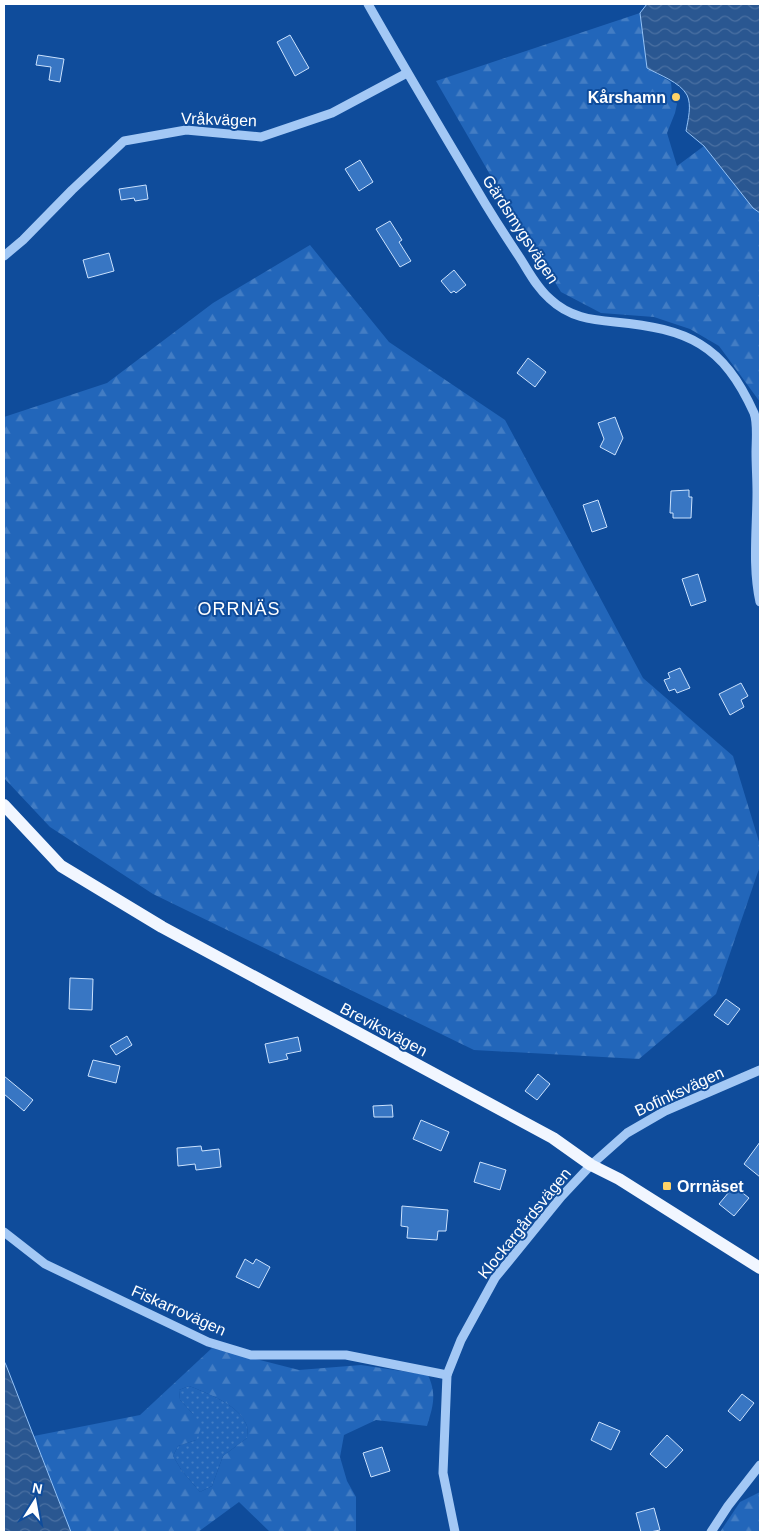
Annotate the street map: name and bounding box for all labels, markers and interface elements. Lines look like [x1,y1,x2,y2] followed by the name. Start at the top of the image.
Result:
[588,89,666,106] place label: Kårshamn
[670,91,682,103] marker: Kårshamn
[181,110,257,129] street label: Vråkvägen
[479,172,562,286] street label: Gärdsmygsvägen
[197,599,281,619] district label: ORRNÄS
[337,999,430,1059] street label: Breviksvägen
[632,1063,726,1119] street label: Bofinksvägen
[475,1165,574,1282] street label: Klockargårdsvägen
[677,1178,744,1195] place label: Orrnäset
[661,1180,673,1192] marker: Orrnäset
[129,1282,229,1339] street label: Fiskarrovägen
[10,1476,60,1526] north arrow
[31,1479,44,1497] text: N

